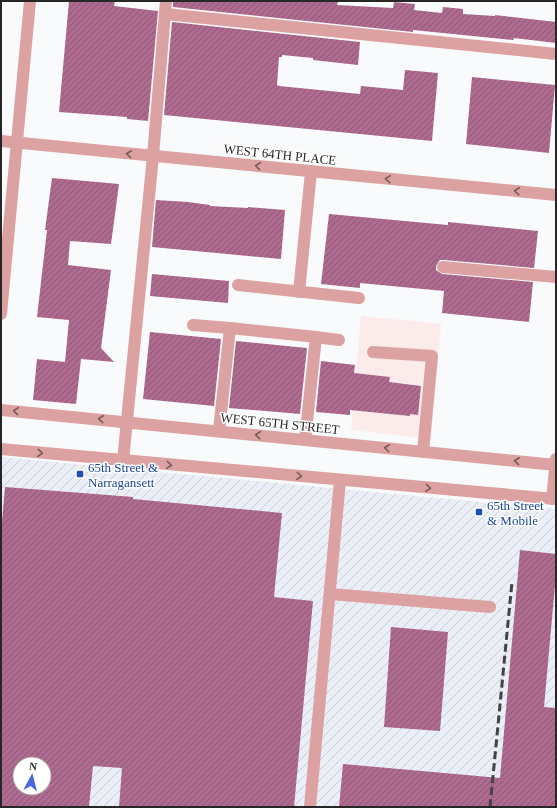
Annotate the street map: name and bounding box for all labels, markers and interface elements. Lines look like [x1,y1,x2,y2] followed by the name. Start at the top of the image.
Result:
[223,141,337,168] street label: WEST 64TH PLACE
[126,150,132,159] one-way arrow
[255,162,261,171] one-way arrow
[385,175,391,184] one-way arrow
[514,187,520,196] one-way arrow
[13,407,19,416] one-way arrow
[220,410,340,437] street label: WEST 65TH STREET
[98,415,104,424] one-way arrow
[255,431,261,440] one-way arrow
[384,444,390,453] one-way arrow
[37,448,43,457] one-way arrow
[514,457,520,466] one-way arrow
[88,460,158,490] place label: 65th Street & Narragansett
[166,460,172,469] one-way arrow
[75,469,85,479] marker: 65th Street & Narragansett
[296,472,302,481] one-way arrow
[425,483,431,492] one-way arrow
[487,498,544,528] place label: 65th Street & Mobile
[474,507,484,517] marker: 65th Street & Mobile
[12,756,52,796] north arrow
[29,760,38,773] text: N

